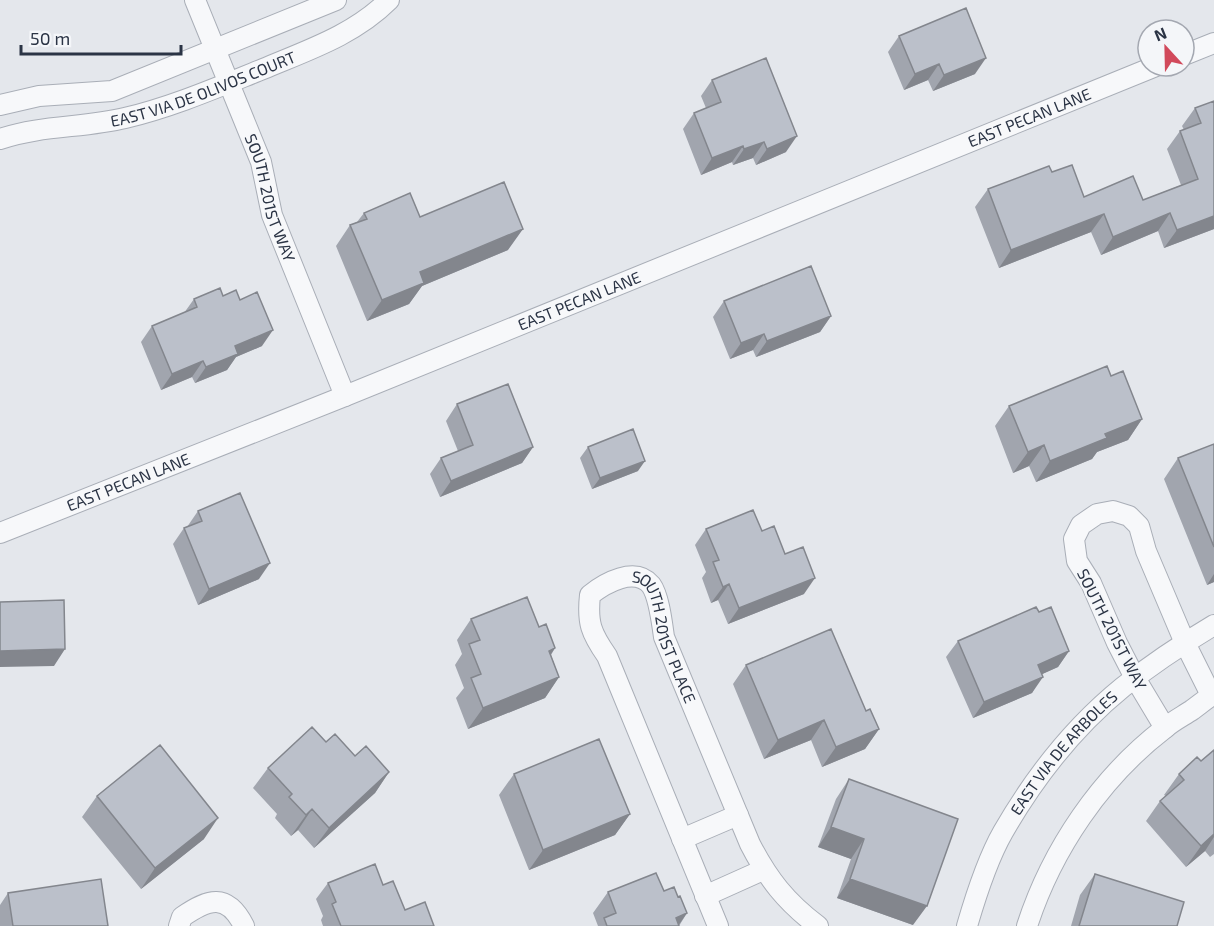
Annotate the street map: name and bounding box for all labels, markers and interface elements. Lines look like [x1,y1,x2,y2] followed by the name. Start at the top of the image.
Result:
[21,18,182,56] scale bar
[1136,18,1196,78] north arrow
[1151,23,1169,45] text: N
[30,27,70,49] text: 50 m
[109,47,298,130] street label: EAST VIA DE OLIVOS COURT
[965,84,1093,151] street label: EAST PECAN LANE
[242,131,300,264] street label: SOUTH 201ST WAY
[515,267,643,334] street label: EAST PECAN LANE
[64,449,193,515] street label: EAST PECAN LANE
[1074,565,1151,692] street label: SOUTH 201ST WAY
[631,566,700,706] street label: SOUTH 201ST PLACE
[1006,686,1121,818] street label: EAST VIA DE ARBOLES

